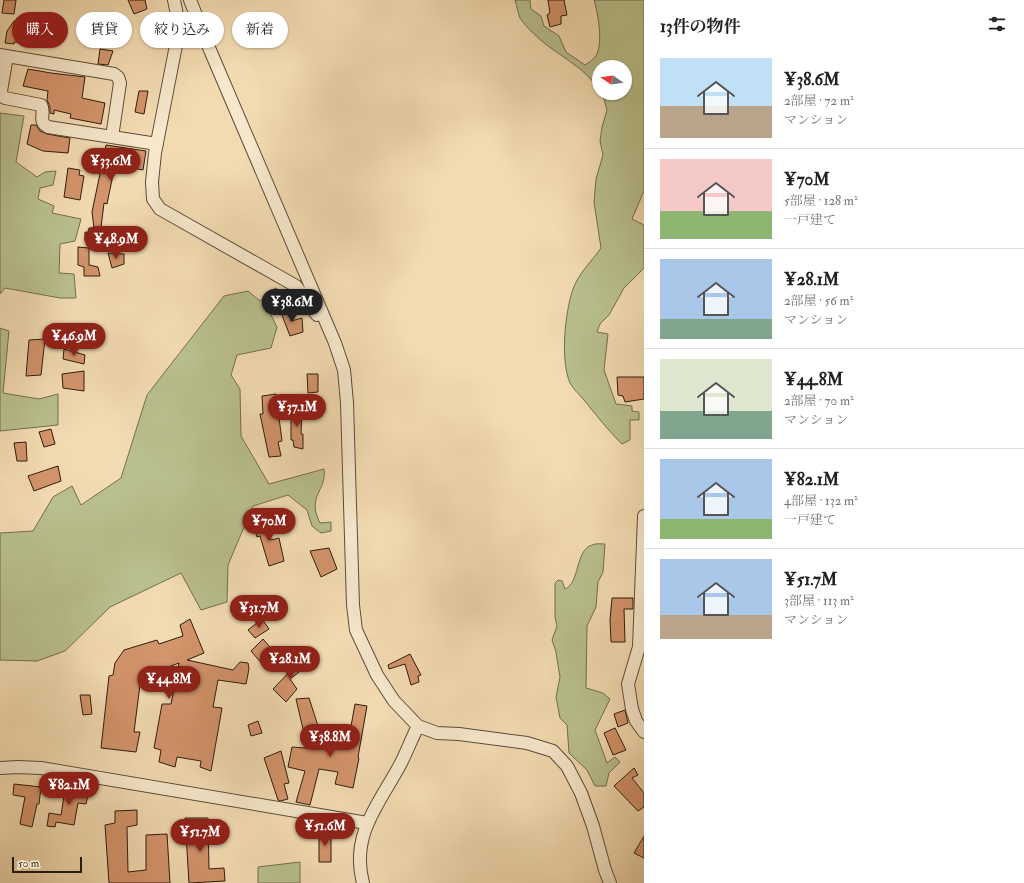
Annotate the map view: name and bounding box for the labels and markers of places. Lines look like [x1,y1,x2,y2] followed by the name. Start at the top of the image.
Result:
[78,148,144,182] pin: ¥33.6M
[83,226,149,260] pin: ¥48.9M
[259,289,325,323] pin: ¥38.6M
[41,323,107,357] pin: ¥46.9M
[264,394,330,428] pin: ¥37.1M
[245,508,293,542] pin: ¥70M
[226,595,292,629] pin: ¥31.7M
[257,646,323,680] pin: ¥28.1M
[136,666,202,700] pin: ¥44.8M
[297,724,363,758] pin: ¥38.8M
[36,772,102,806] pin: ¥82.1M
[292,813,358,847] pin: ¥51.6M
[167,819,233,853] pin: ¥51.7M

